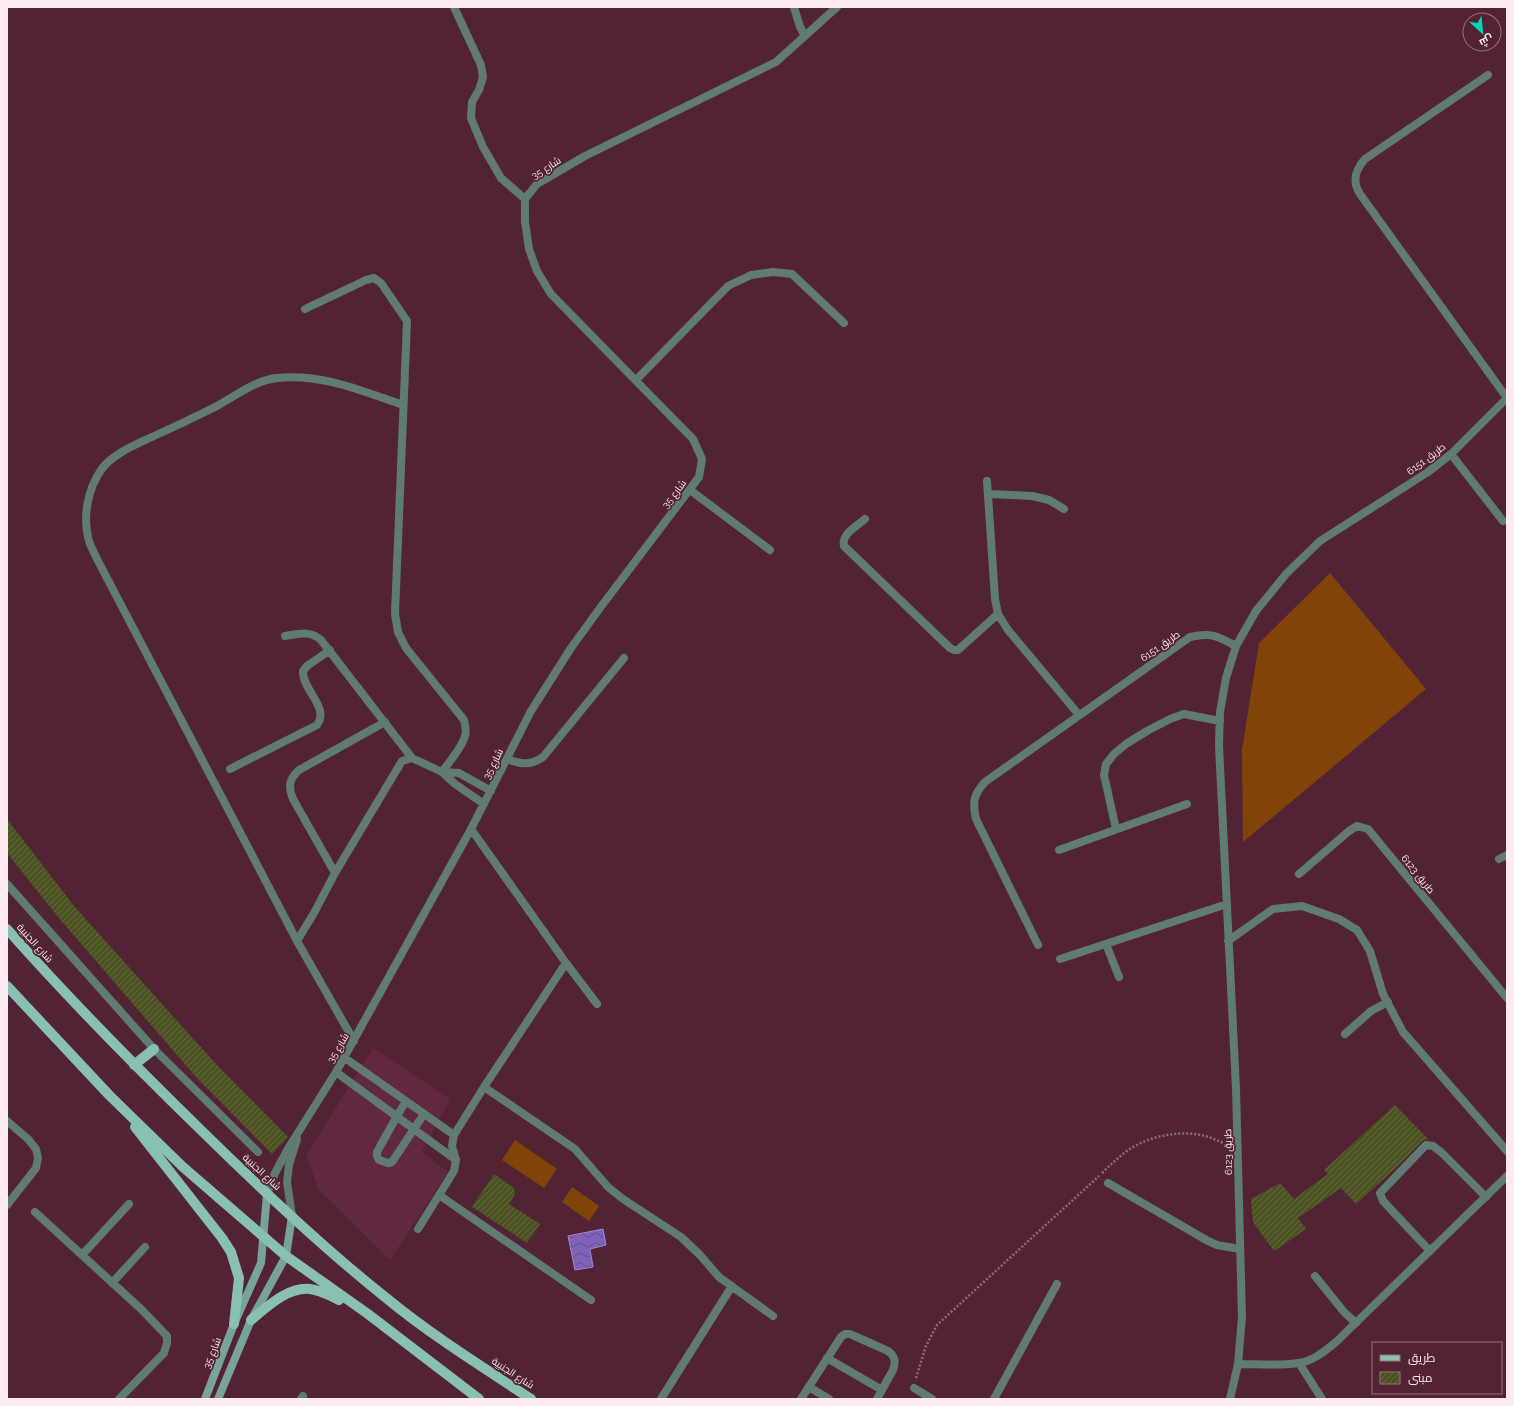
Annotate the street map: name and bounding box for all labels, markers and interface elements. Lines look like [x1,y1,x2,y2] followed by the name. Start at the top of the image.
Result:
[1462,12,1502,52] north arrow
[1477,31,1496,49] text: ش
[529,154,563,182] street label: شارع 35
[1405,441,1448,478] street label: طريق 6151
[660,478,689,511] street label: شارع 35
[1138,628,1182,664] street label: طريق 6151
[481,747,506,782] street label: شارع 35
[1398,853,1437,896] street label: طريق 6123
[14,921,55,965] street label: شارع الجنبية
[325,1031,352,1065] street label: شارع 35
[1222,1129,1235,1175] street label: طريق 6123
[240,1152,283,1193] street label: شارع الجنبية
[201,1336,224,1371] street label: شارع 35
[1372,1342,1502,1394] legend
[1408,1351,1436,1365] text: طريق
[489,1355,536,1392] street label: شارع الجنبية
[1408,1371,1433,1385] text: مبنى

